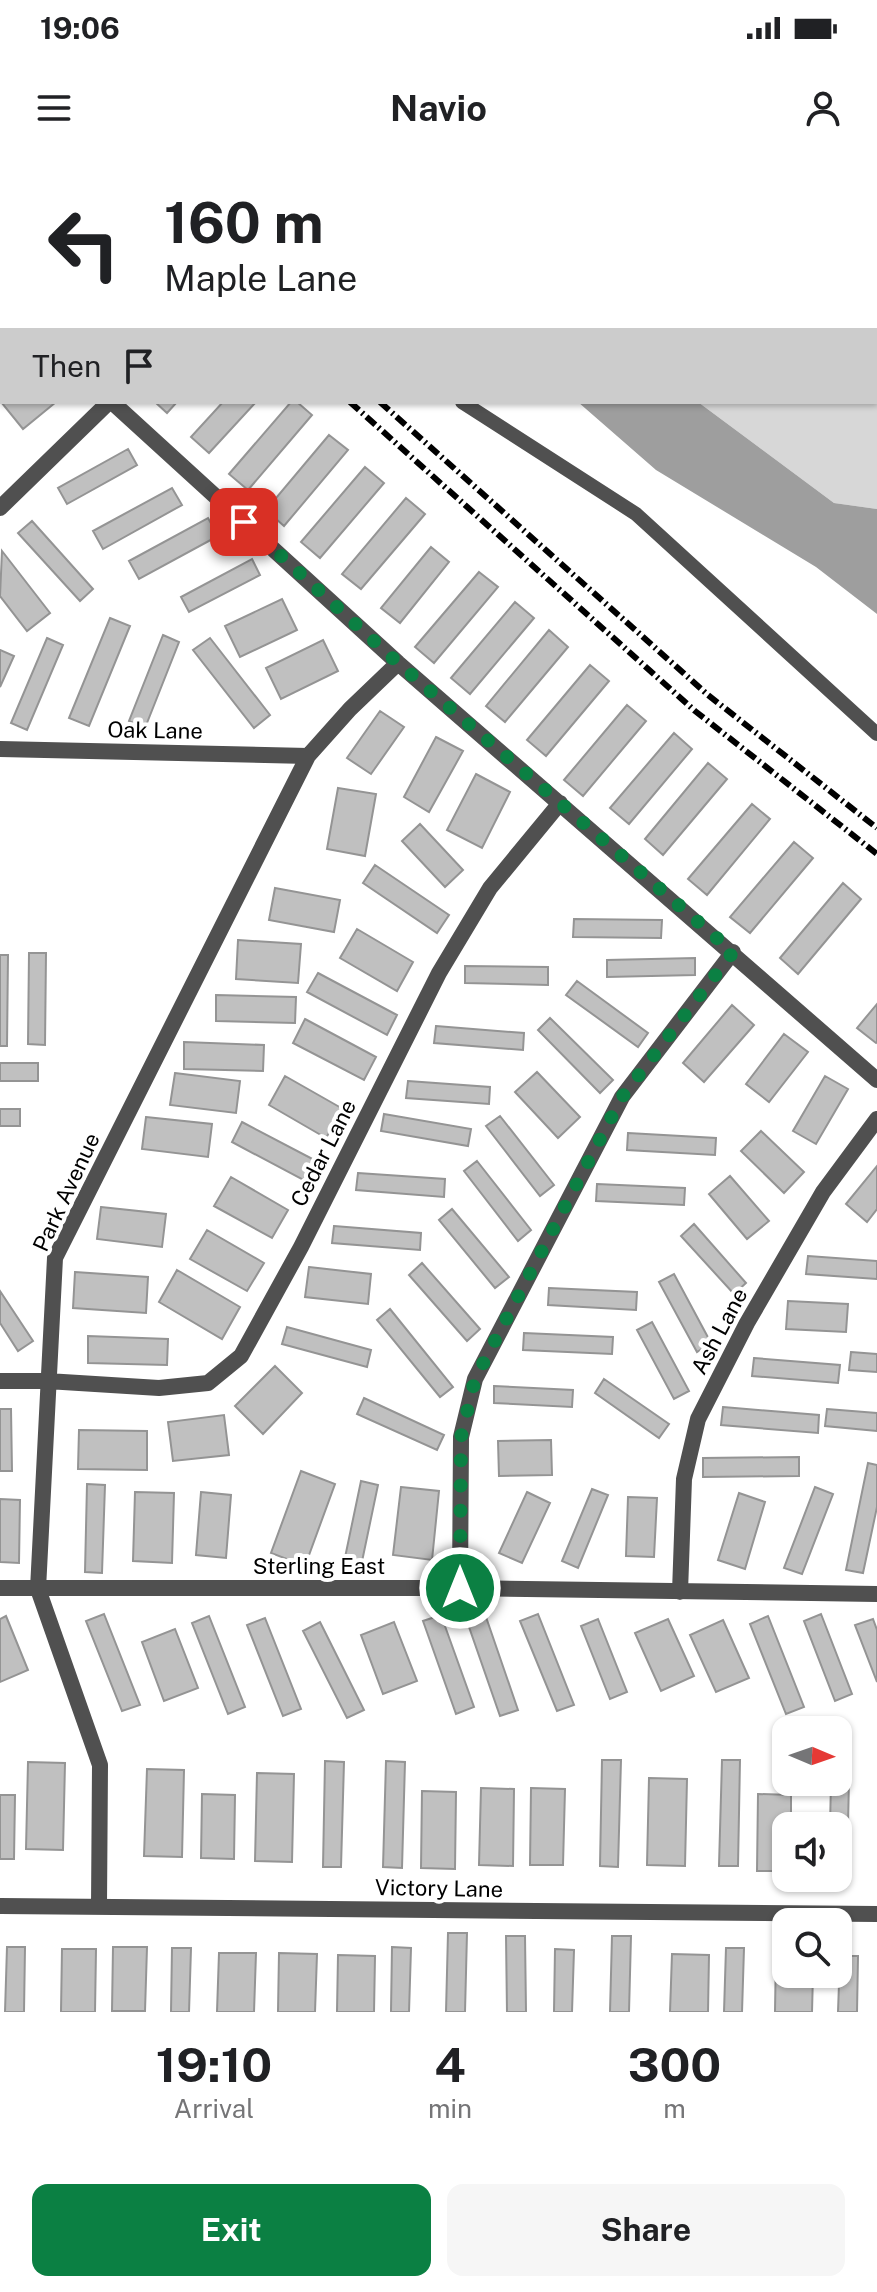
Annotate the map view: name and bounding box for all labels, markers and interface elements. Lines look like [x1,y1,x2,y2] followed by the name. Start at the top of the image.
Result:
[40,10,120,46] text: 19:06
[32,86,76,130] icon: menu
[801,86,845,130] icon: person
[390,87,487,129] text: Navio
[164,190,324,256] text: 160 m
[32,192,136,296] icon: left
[164,257,357,299] text: Maple Lane
[117,344,161,388] icon: arrive
[32,348,101,384] text: Then
[210,488,278,556] pin
[222,500,266,544] icon: arrive
[107,716,203,744] street label: Oak Lane
[285,1095,361,1211] street label: Cedar Lane
[27,1129,105,1255] street label: Park Avenue
[685,1283,753,1379] street label: Ash Lane
[418,1546,502,1630] position arrow
[253,1553,385,1579] street label: Sterling East
[772,1716,852,1796] north arrow
[772,1716,852,1988] map controls
[772,1812,852,1892] button: sound
[375,1874,503,1902] street label: Victory Lane
[772,1908,852,1988] button: search
[156,2036,272,2093] text: 19:10
[434,2036,466,2093] text: 4
[628,2036,721,2093] text: 300
[174,2093,254,2124] text: Arrival
[428,2093,472,2124] text: min
[663,2093,686,2124] text: m
[32,2184,431,2276] button: Exit
[447,2184,845,2276] button: Share

